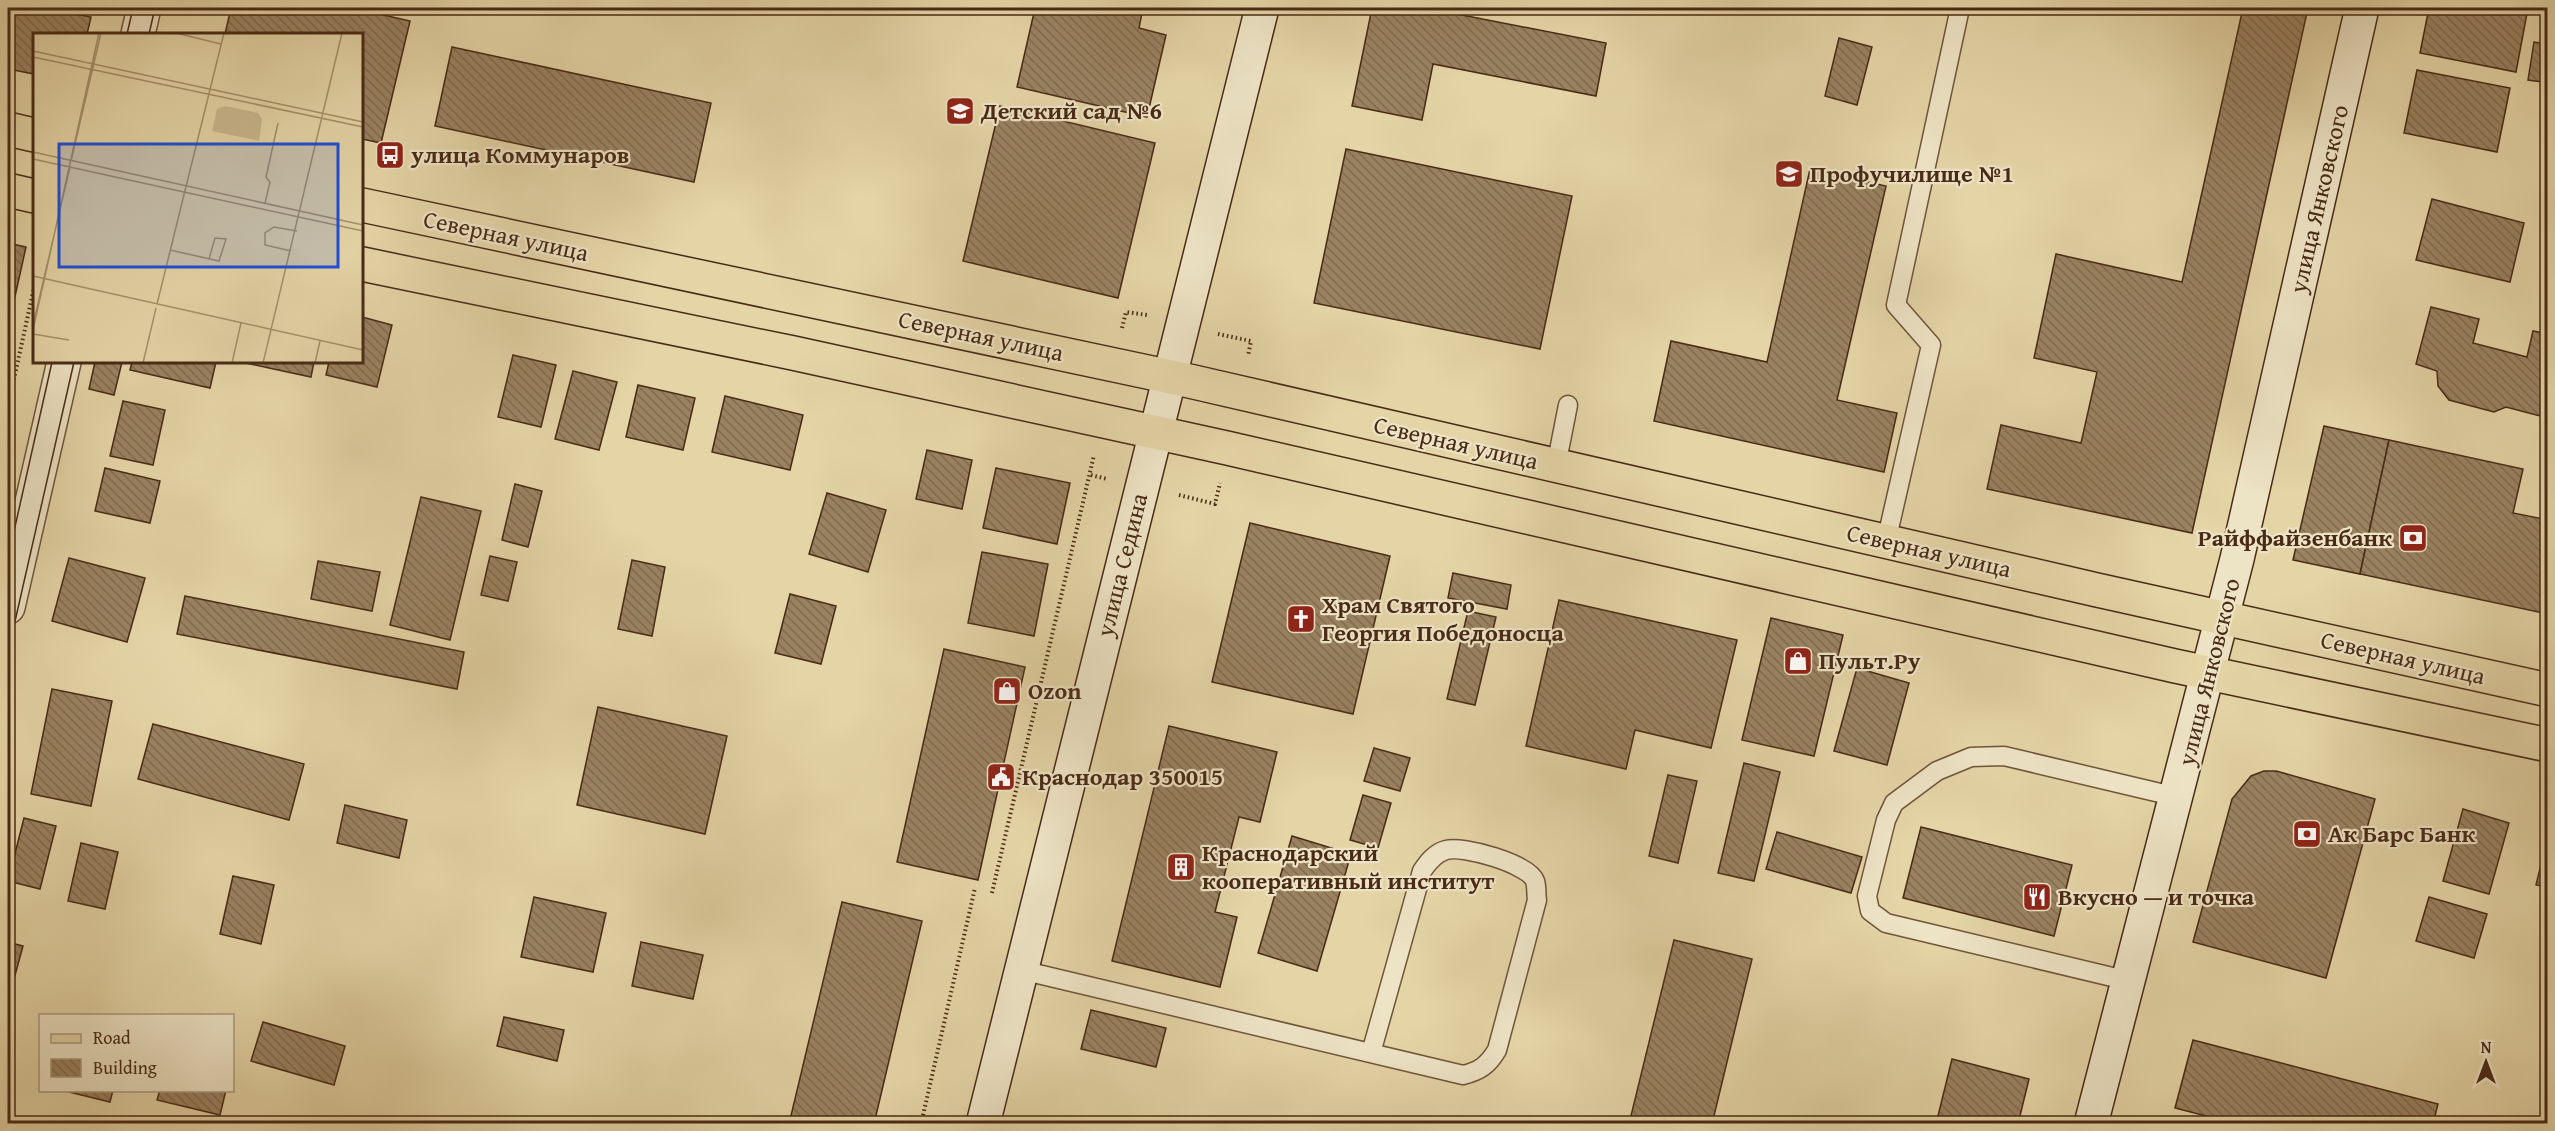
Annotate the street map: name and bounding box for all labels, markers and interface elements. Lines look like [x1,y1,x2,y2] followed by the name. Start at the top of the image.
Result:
[33,33,363,363] inset map
[980,93,1162,128] place label: Детский сад №6
[944,95,976,127] school or university icon: Детский сад №6
[2280,101,2357,298] street label: улица Янковского
[410,137,629,172] place label: улица Коммунаров
[374,139,406,171] bus stop icon: улица Коммунаров
[1810,156,2014,191] place label: Профучилище №1
[1773,158,1805,190] school or university icon: Профучилище №1
[420,201,592,270] street label: Северная улица
[895,301,1067,370] street label: Северная улица
[1370,407,1542,479] street label: Северная улица
[1087,489,1156,641] street label: улица Седина
[1843,515,2015,587] street label: Северная улица
[2198,520,2392,555] place label: Райффайзенбанк
[2397,522,2429,554] bank icon: Райффайзенбанк
[2168,574,2249,770] street label: улица Янковского
[1322,587,1565,650] place label: Храм Святого Георгия Победоносца
[1285,603,1317,635] church icon: Храм Святого Георгия Победоносца
[2317,622,2489,694] street label: Северная улица
[1819,643,1921,678] place label: Пульт.Ру
[1782,645,1814,677] shop icon: Пульт.Ру
[1028,673,1082,708] place label: Ozon
[991,675,1023,707] shop icon: Ozon
[1022,759,1223,794] place label: Краснодар 350015
[985,761,1017,793] public building icon: Краснодар 350015
[2328,816,2475,851] place label: Ак Барс Банк
[2291,818,2323,850] bank icon: Ак Барс Банк
[1202,835,1495,898] place label: Краснодарский кооперативный институт
[1165,851,1197,883] building icon: Краснодарский кооперативный институт
[2058,879,2255,914] place label: Вкусно — и точка
[2021,881,2053,913] restaurant icon: Вкусно — и точка
[39,1014,234,1092] legend
[93,1024,131,1051] text: Road
[2456,1032,2516,1092] north arrow
[2481,1035,2492,1059] text: N
[93,1054,157,1081] text: Building

